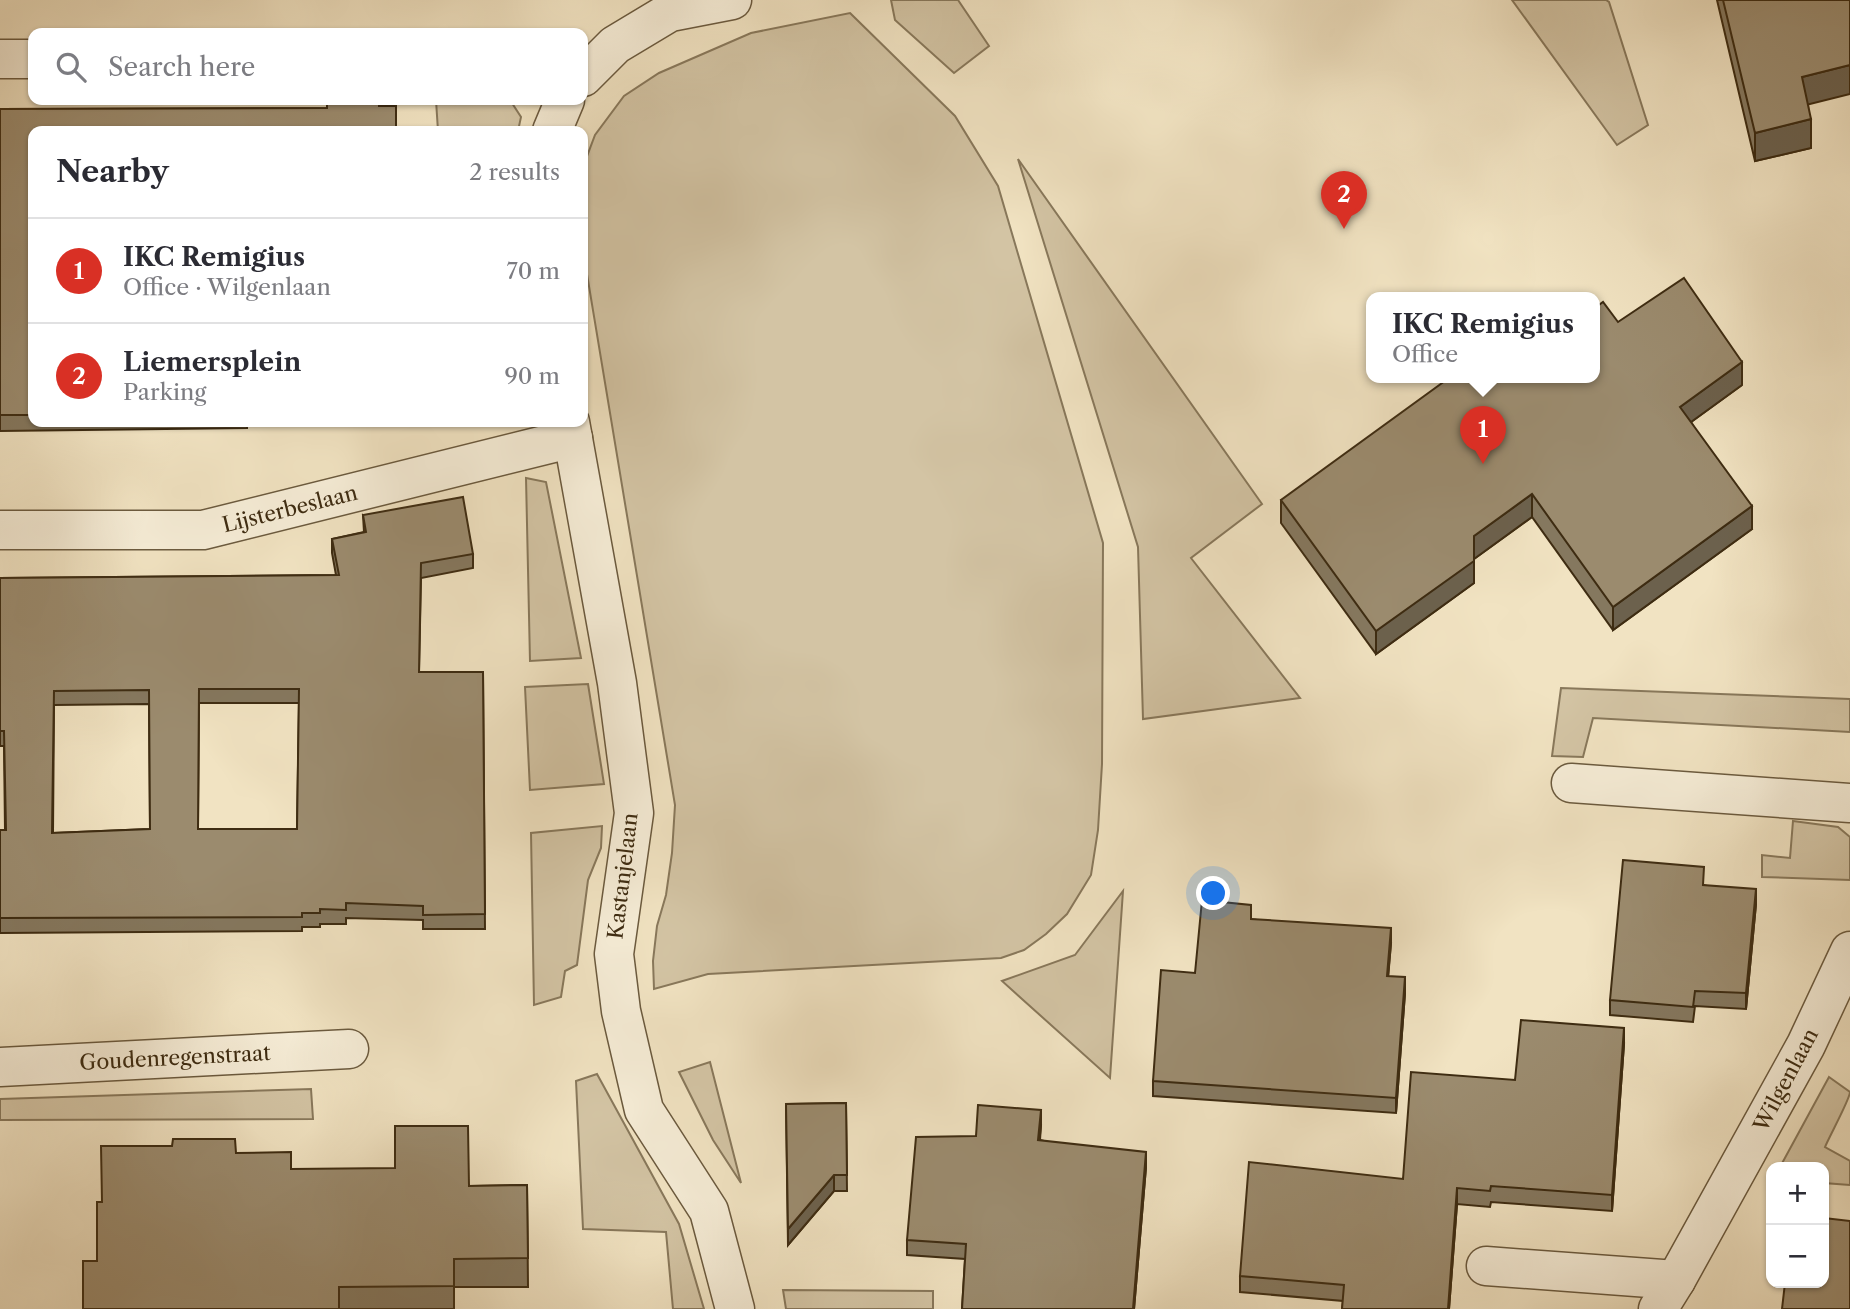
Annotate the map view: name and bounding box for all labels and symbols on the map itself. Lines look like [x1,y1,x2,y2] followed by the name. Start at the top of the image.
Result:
[1321,171,1367,229] pin: 2
[1460,406,1506,464] pin: 1
[220,480,360,537] street label: Lijsterbeslaan
[602,811,643,941] street label: Kastanjelaan
[1196,876,1230,910] your location
[1748,1024,1823,1136] street label: Wilgenlaan
[79,1040,272,1075] street label: Goudenregenstraat

